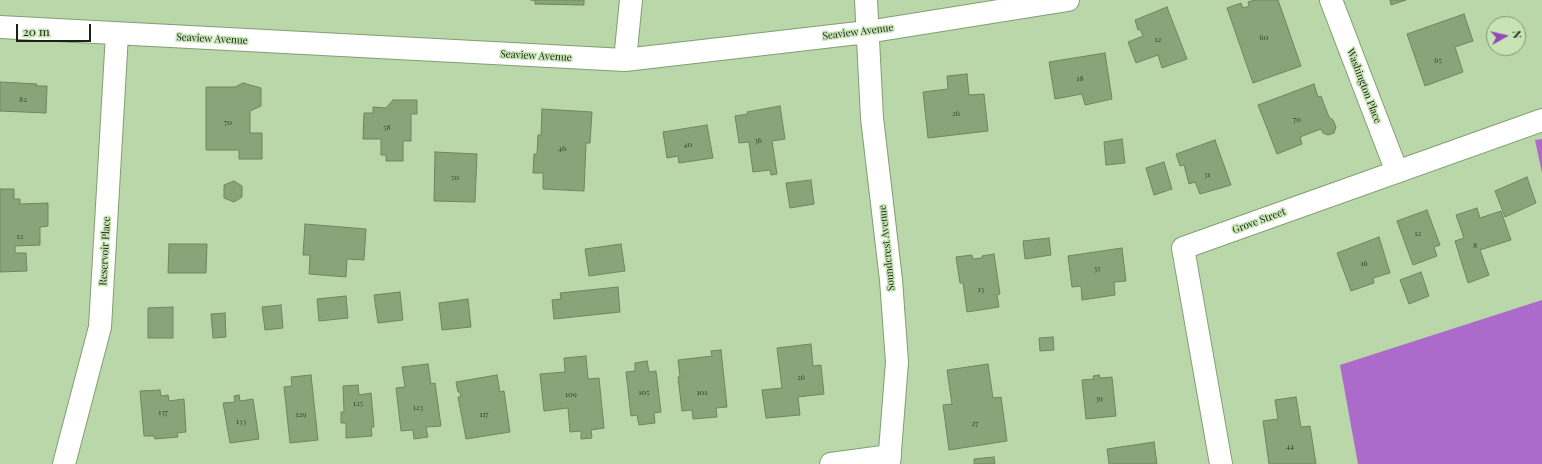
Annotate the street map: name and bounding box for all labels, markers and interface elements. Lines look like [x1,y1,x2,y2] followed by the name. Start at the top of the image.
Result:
[18,16,93,42] scale bar
[1486,16,1526,56] north arrow
[822,22,894,42] street label: Seaview Avenue
[23,23,50,39] text: 20 m
[1509,29,1525,39] text: N
[176,31,248,47] street label: Seaview Avenue
[1260,32,1268,42] house number: 60
[1155,34,1161,44] house number: 12
[1344,47,1384,125] street label: Washington Place
[500,48,572,64] street label: Seaview Avenue
[1434,55,1442,65] house number: 65
[1076,73,1084,83] house number: 18
[19,94,27,104] house number: 82
[952,108,960,118] house number: 26
[1293,114,1301,124] house number: 70
[224,117,232,127] house number: 70
[383,122,391,132] house number: 58
[754,135,762,145] house number: 36
[684,139,692,149] house number: 40
[558,143,566,153] house number: 46
[1204,169,1210,179] house number: 31
[451,172,459,182] house number: 50
[877,205,897,291] street label: Soundcrest Avenue
[1231,206,1287,236] street label: Grove Street
[97,216,113,286] street label: Reservoir Place
[1415,228,1421,238] house number: 12
[17,231,23,241] house number: 12
[1473,240,1477,250] house number: 8
[1360,258,1368,268] house number: 16
[1094,263,1100,273] house number: 35
[978,284,984,294] house number: 13
[797,372,805,382] house number: 26
[638,387,650,397] house number: 105
[697,387,707,397] house number: 101
[565,389,577,399] house number: 109
[1095,393,1103,403] house number: 39
[353,398,363,408] house number: 125
[413,402,423,412] house number: 123
[158,407,168,417] house number: 137
[296,409,306,419] house number: 129
[479,409,489,419] house number: 117
[236,416,246,426] house number: 133
[971,418,979,428] house number: 27
[1286,441,1294,451] house number: 44

